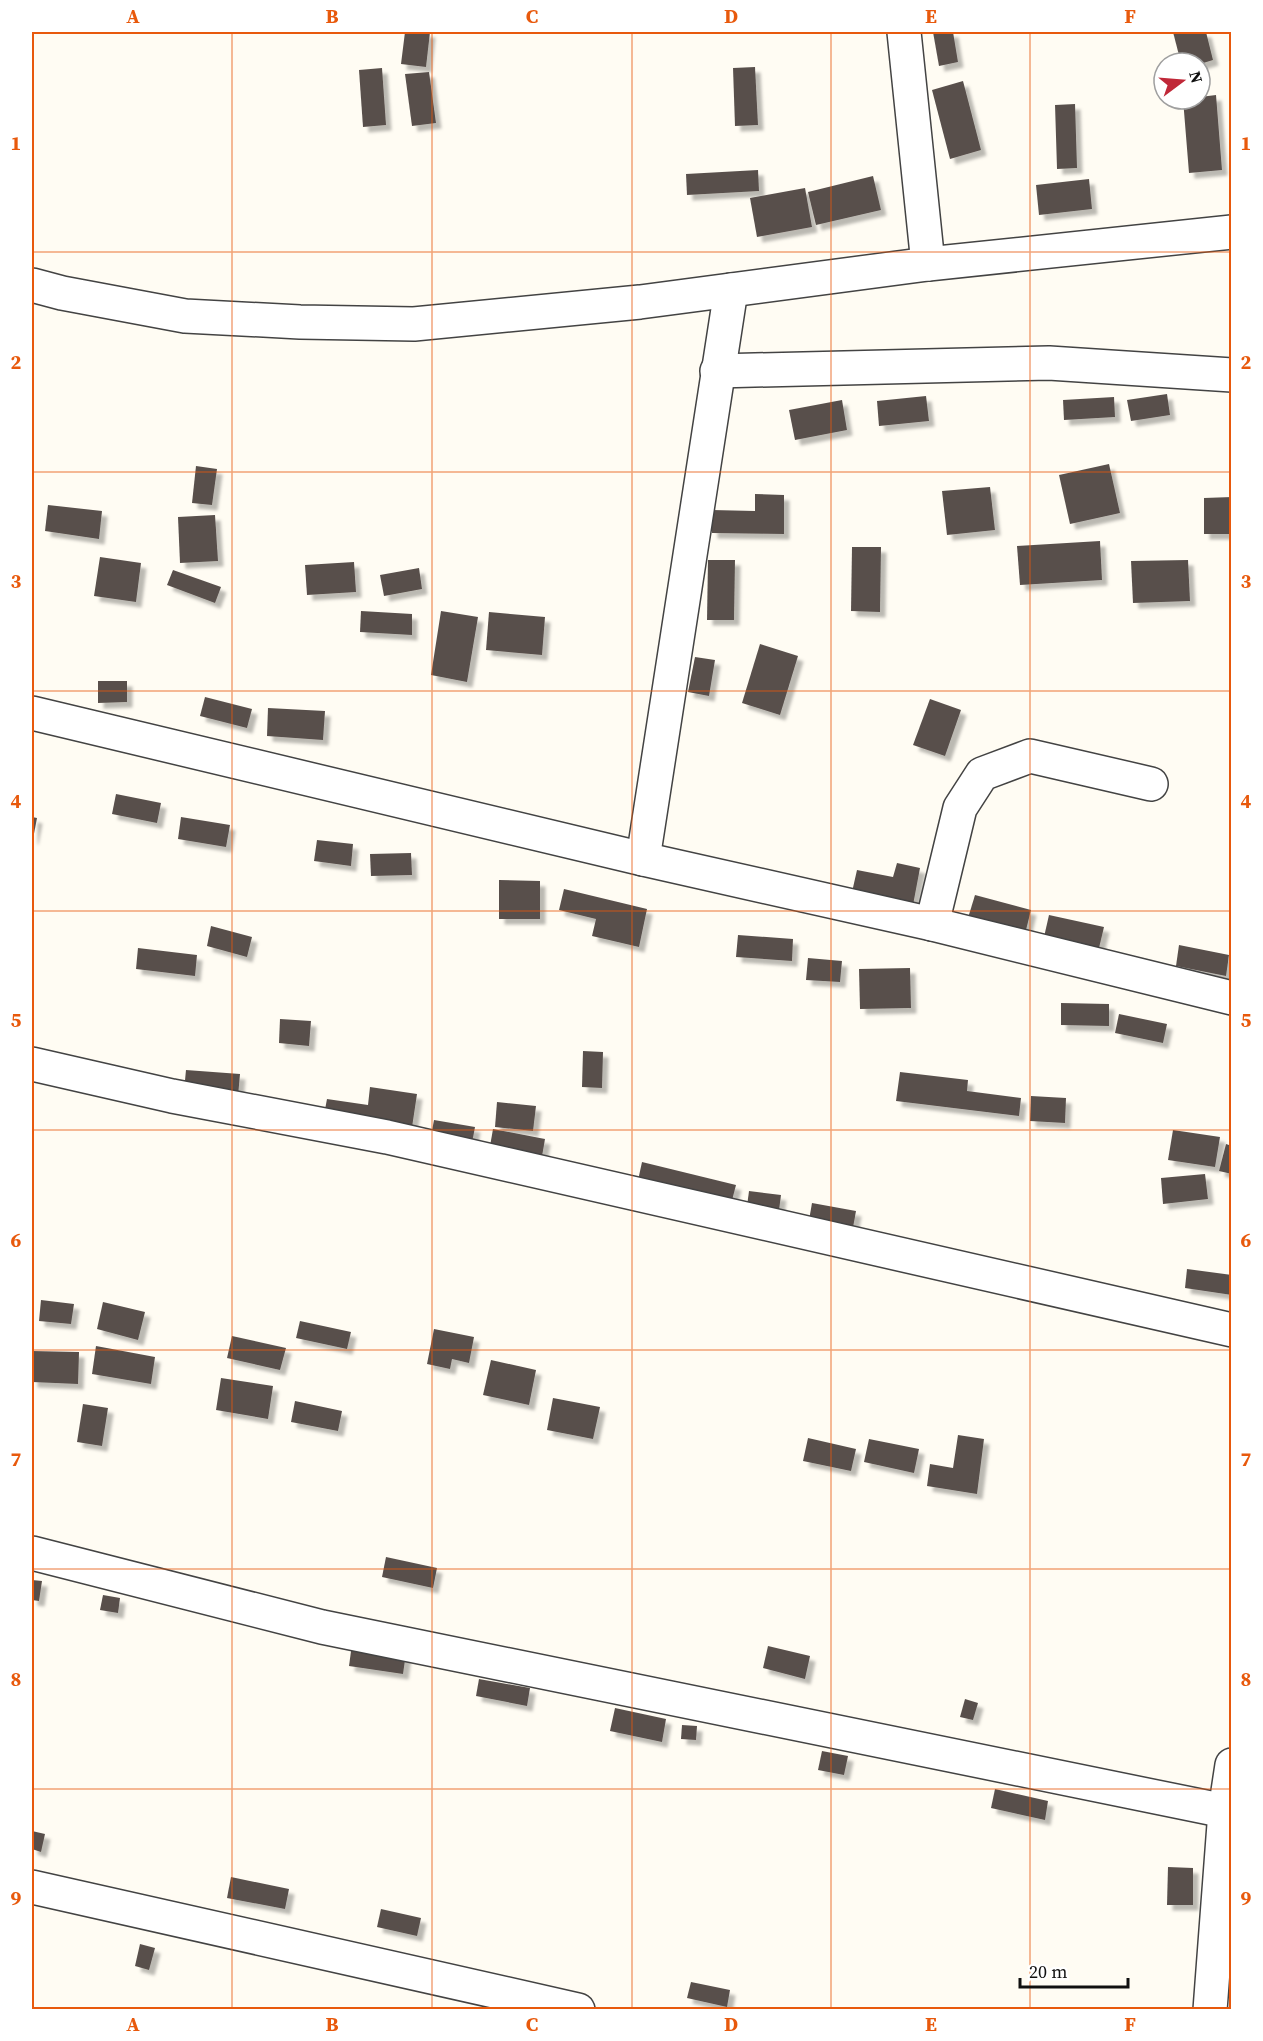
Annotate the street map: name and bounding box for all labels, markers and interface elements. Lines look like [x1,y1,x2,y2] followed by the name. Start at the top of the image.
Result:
[126,2,140,30] text: A
[325,2,339,30] text: B
[526,2,538,30] text: C
[724,2,738,30] text: D
[925,2,937,30] text: E
[1124,2,1136,30] text: F
[1152,51,1212,111] north arrow
[1184,68,1209,86] text: N
[11,129,21,157] text: 1
[1241,129,1251,157] text: 1
[11,348,22,376] text: 2
[1241,348,1252,376] text: 2
[11,567,22,595] text: 3
[1241,567,1252,595] text: 3
[11,787,22,815] text: 4
[1241,787,1252,815] text: 4
[11,1006,22,1034] text: 5
[1241,1006,1252,1034] text: 5
[11,1226,22,1254] text: 6
[1241,1226,1252,1254] text: 6
[11,1445,22,1473] text: 7
[1241,1445,1252,1473] text: 7
[11,1665,21,1693] text: 8
[1241,1665,1251,1693] text: 8
[11,1884,22,1912] text: 9
[1241,1884,1252,1912] text: 9
[1020,1951,1128,1989] scale bar
[1029,1959,1067,1984] text: 20 m
[126,2010,140,2038] text: A
[325,2010,339,2038] text: B
[526,2010,538,2038] text: C
[724,2010,738,2038] text: D
[925,2010,937,2038] text: E
[1124,2010,1136,2038] text: F

